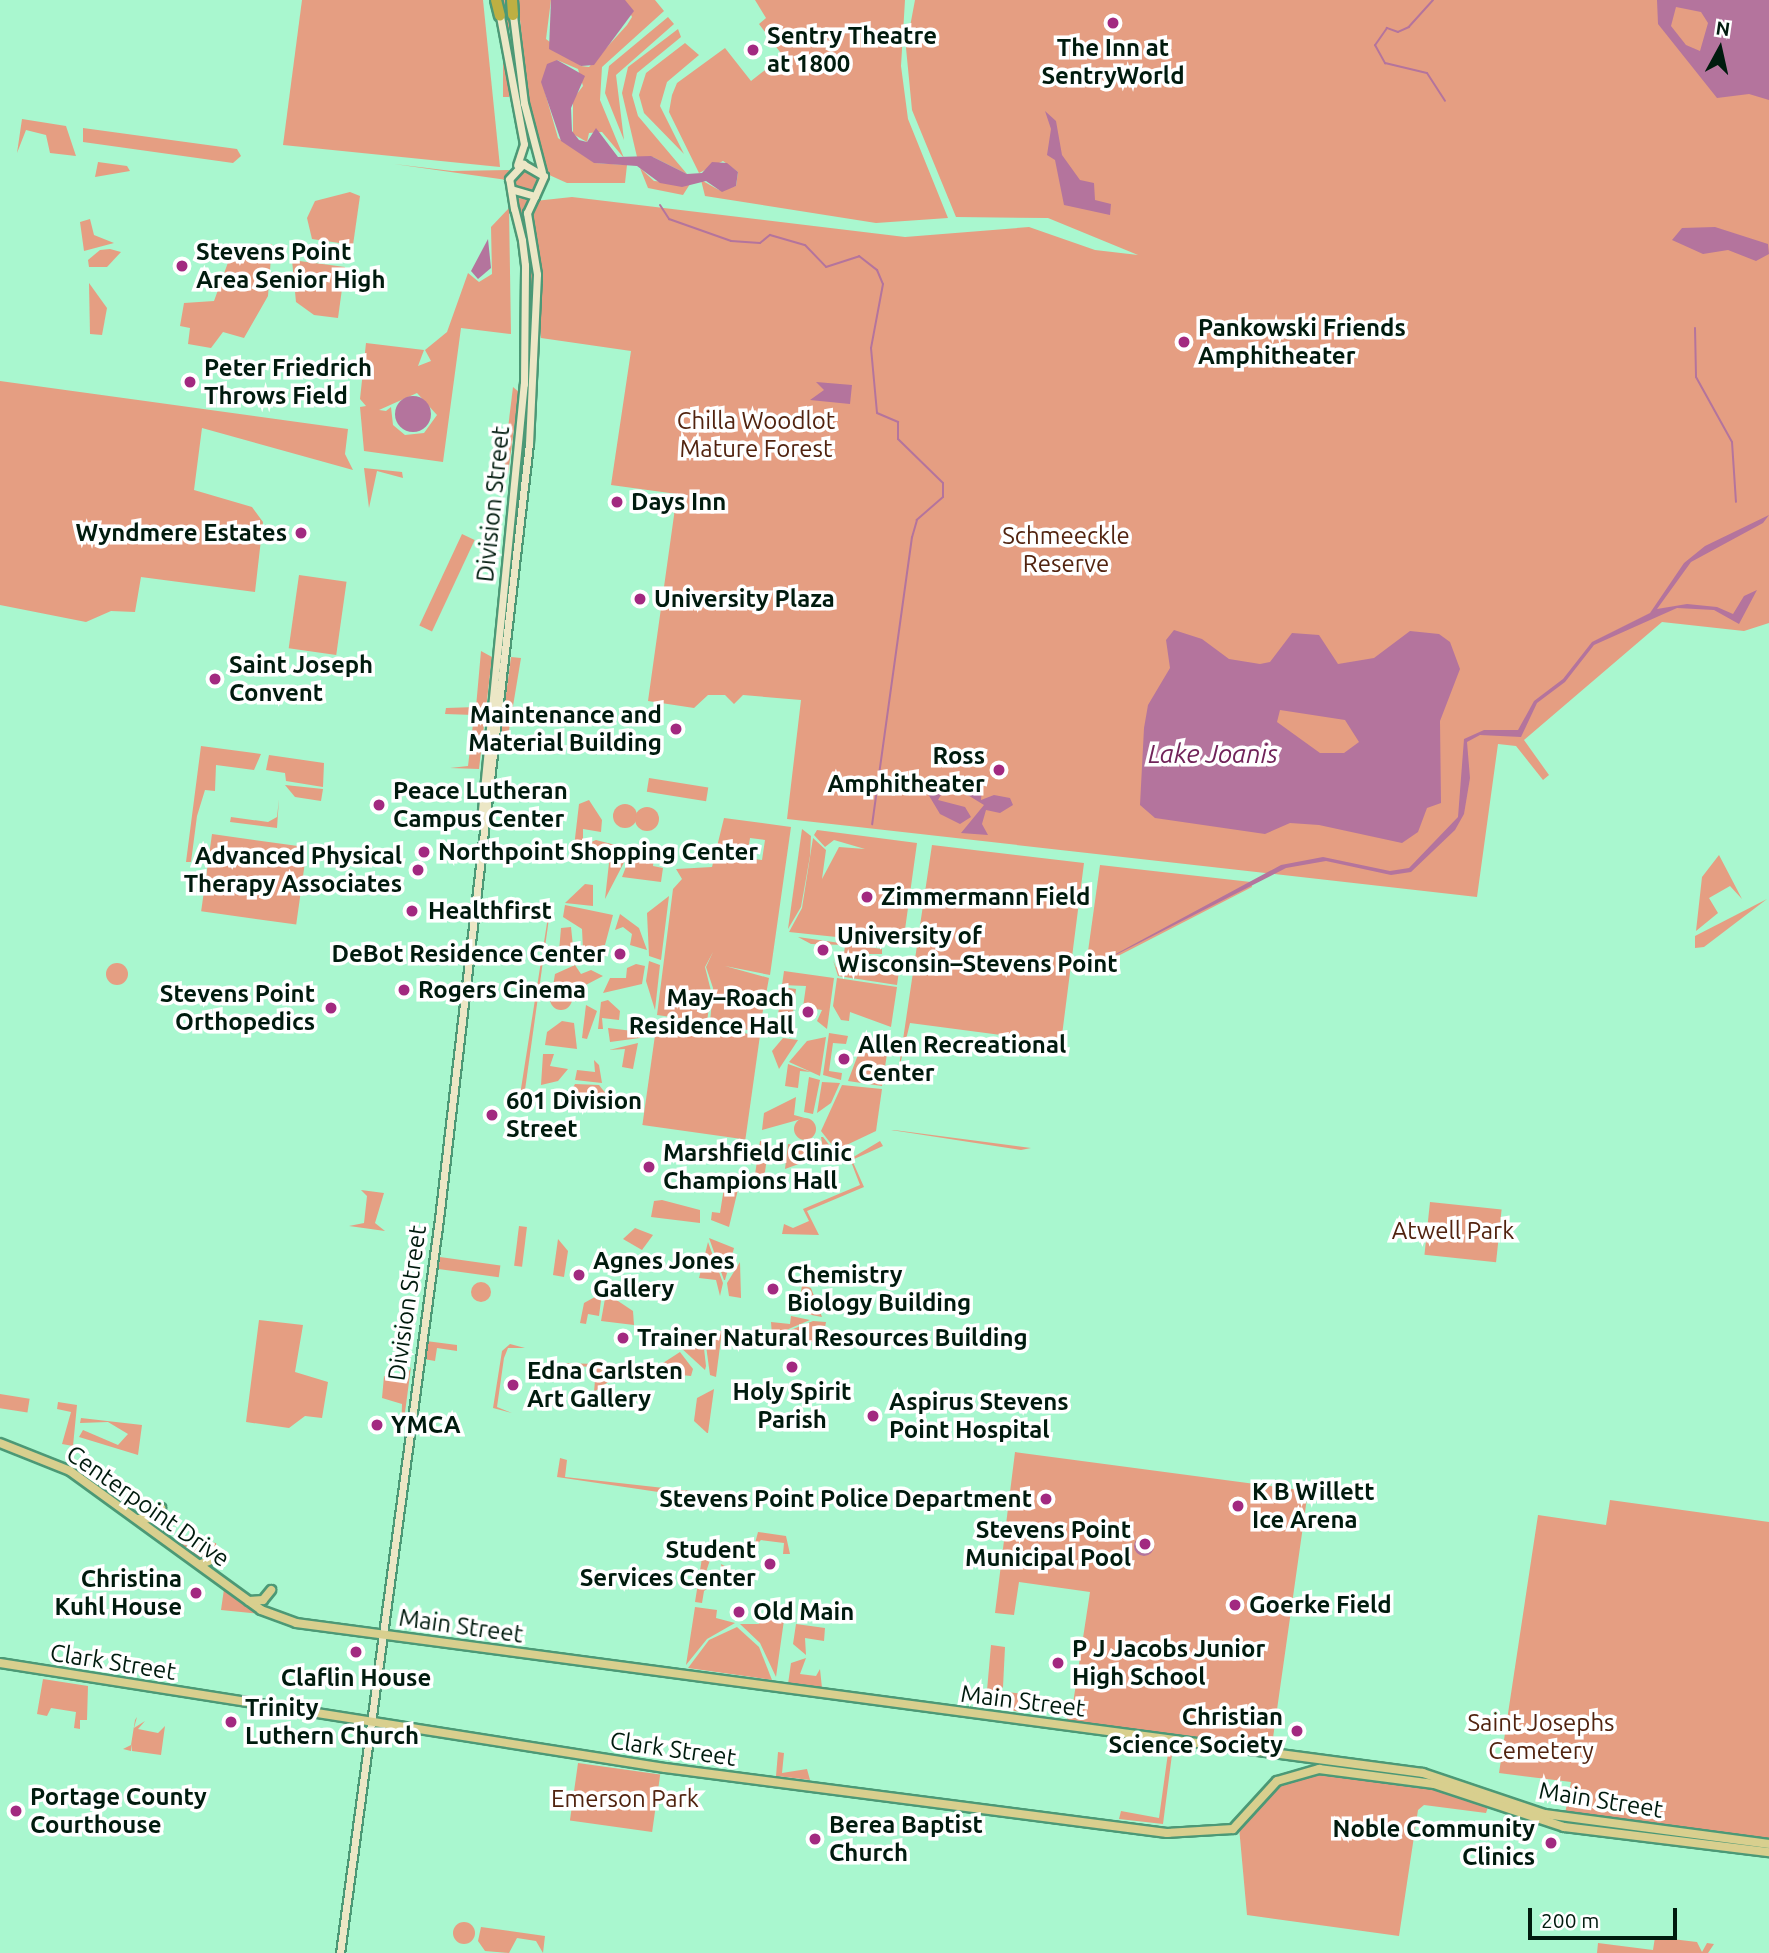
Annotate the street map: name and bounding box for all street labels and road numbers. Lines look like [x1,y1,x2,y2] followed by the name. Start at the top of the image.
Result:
[470,425,516,583] street label: Division Street
[382,1223,432,1383] street label: Division Street
[61,1439,235,1573] street label: Centerpoint Drive
[397,1603,525,1649] street label: Main Street
[48,1638,178,1686] street label: Clark Street
[959,1679,1087,1723] street label: Main Street
[608,1726,738,1772] street label: Clark Street
[1537,1776,1665,1824] street label: Main Street

